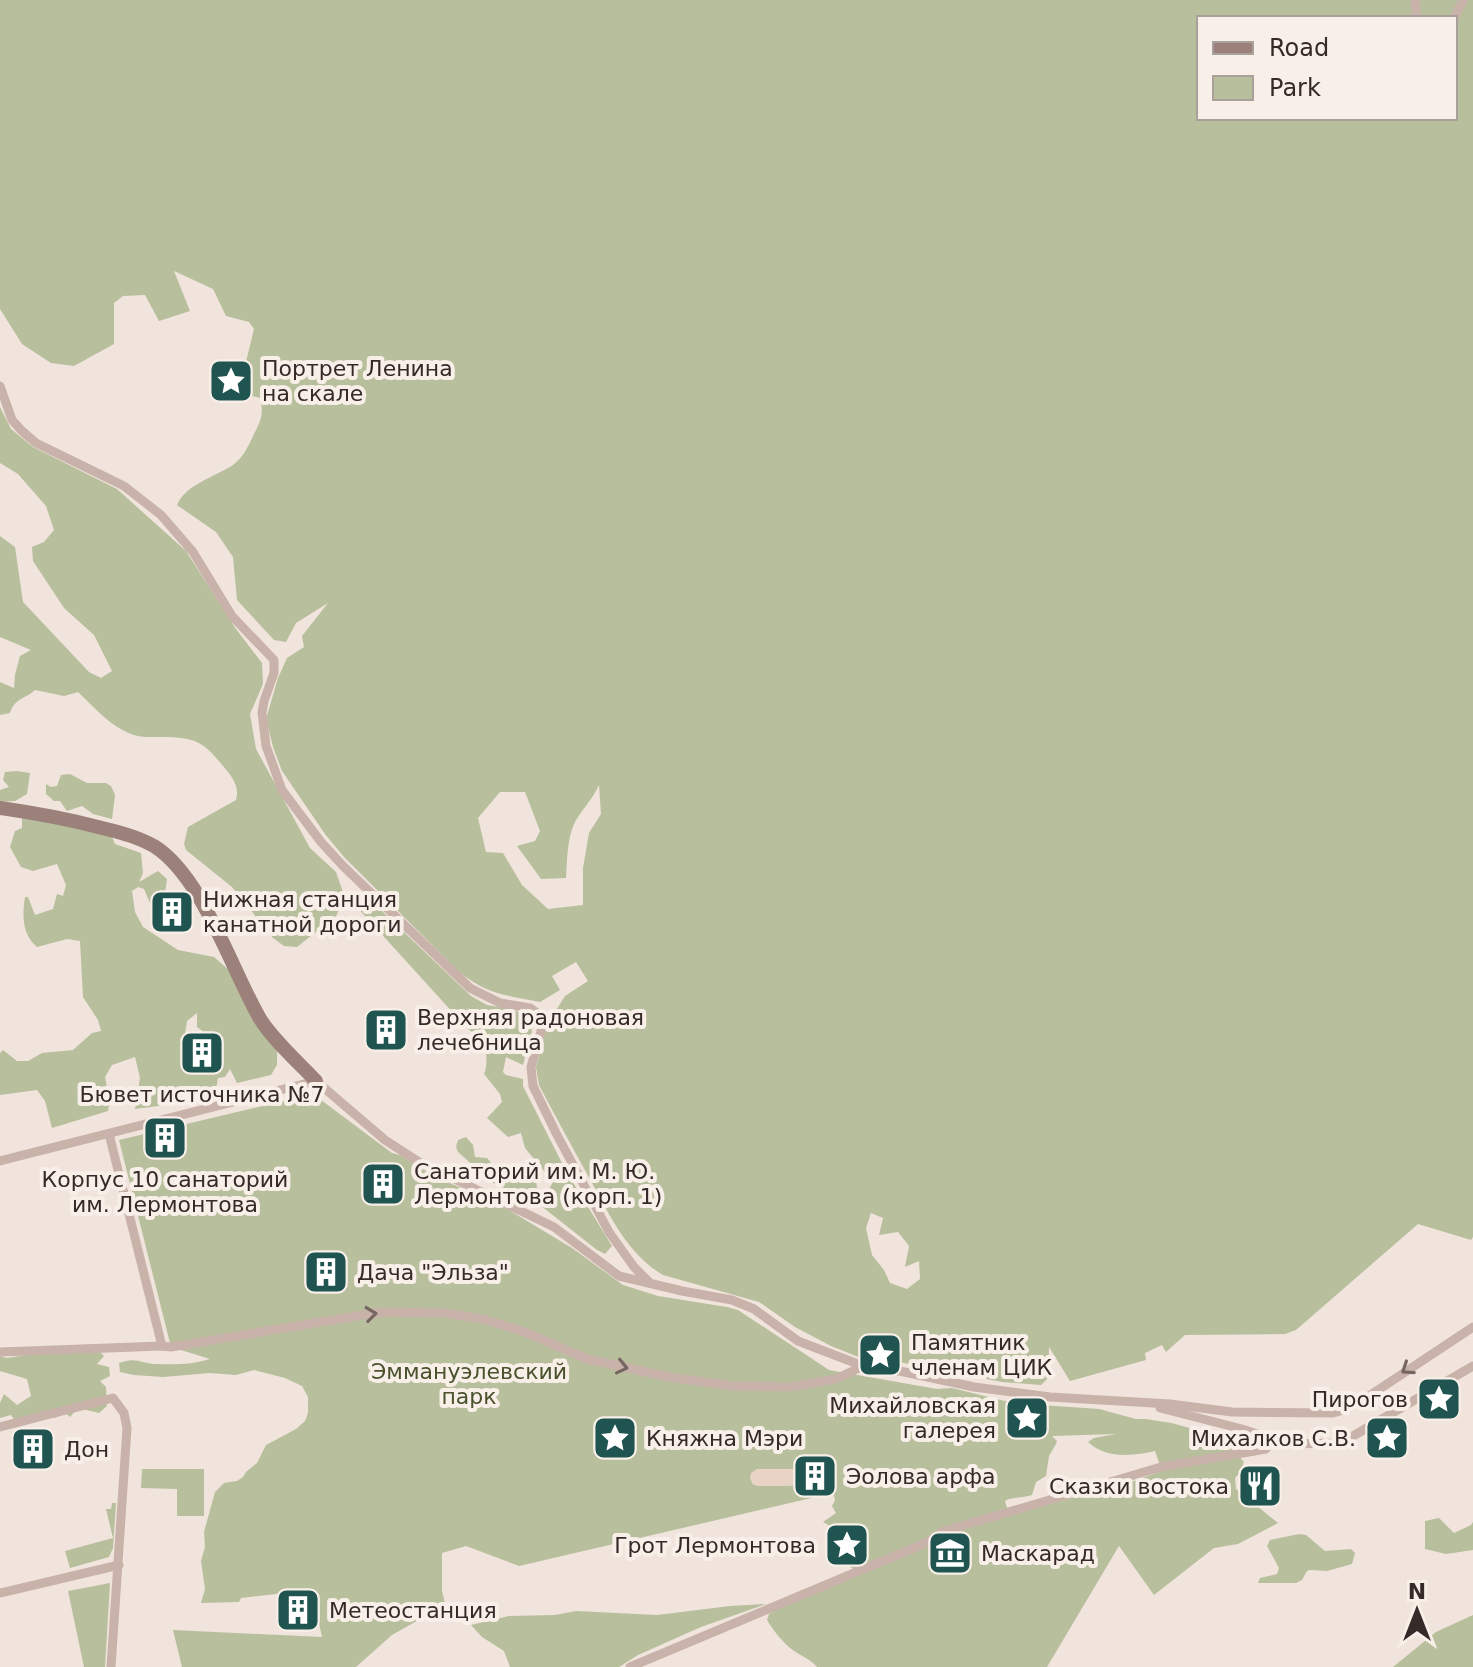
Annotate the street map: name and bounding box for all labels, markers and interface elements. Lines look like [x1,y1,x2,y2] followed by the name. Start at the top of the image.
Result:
[1197,16,1457,120] legend
[1269,34,1329,62] text: Road
[1269,74,1321,102] text: Park
[262,356,453,406] place label: Портрет Ленина на скале
[207,357,255,405] place icon: Портрет Ленина на скале
[203,887,402,937] place label: Нижная станция канатной дороги
[148,888,196,936] building icon: Нижная станция канатной дороги
[417,1005,644,1055] place label: Верхняя радоновая лечебница
[362,1006,410,1054] building icon: Верхняя радоновая лечебница
[178,1029,226,1077] building icon: Бювет источника №7
[80,1082,324,1107] place label: Бювет источника №7
[141,1114,189,1162] building icon: Корпус 10 санаторий им. Лермонтова
[414,1159,662,1209] place label: Санаторий им. М. Ю. Лермонтова (корп. 1)
[359,1160,407,1208] building icon: Санаторий им. М. Ю. Лермонтова (корп. 1)
[42,1167,288,1217] place label: Корпус 10 санаторий им. Лермонтова
[302,1248,350,1296] building icon: Дача "Эльза"
[357,1260,509,1285] place label: Дача "Эльза"
[364,1306,378,1323] one-way arrow
[911,1330,1053,1380] place label: Памятник членам ЦИК
[856,1331,904,1379] place icon: Памятник членам ЦИК
[615,1358,628,1375] one-way arrow
[371,1359,567,1409] park label: Эммануэлевский парк
[1402,1359,1416,1374] one-way arrow
[1415,1375,1463,1423] place icon: Пирогов
[1312,1387,1408,1412] place label: Пирогов
[829,1393,996,1443] place label: Михайловская галерея
[1003,1394,1051,1442] place icon: Михайловская галерея
[591,1414,639,1462] place icon: Княжна Мэри
[1363,1414,1411,1462] place icon: Михалков С.В.
[9,1425,57,1473] building icon: Дон
[646,1426,803,1451] place label: Княжна Мэри
[1191,1426,1356,1451] place label: Михалков С.В.
[64,1437,109,1462] place label: Дон
[791,1452,839,1500] building icon: Эолова арфа
[1236,1462,1284,1510] restaurant icon: Сказки востока
[846,1464,996,1489] place label: Эолова арфа
[1049,1474,1229,1499] place label: Сказки востока
[823,1521,871,1569] place icon: Грот Лермонтова
[926,1529,974,1577] museum icon: Маскарад
[614,1533,816,1558] place label: Грот Лермонтова
[981,1541,1095,1566] place label: Маскарад
[1377,1571,1457,1651] north arrow
[1408,1579,1426,1604] text: N
[274,1586,322,1634] building icon: Метеостанция
[329,1598,497,1623] place label: Метеостанция

